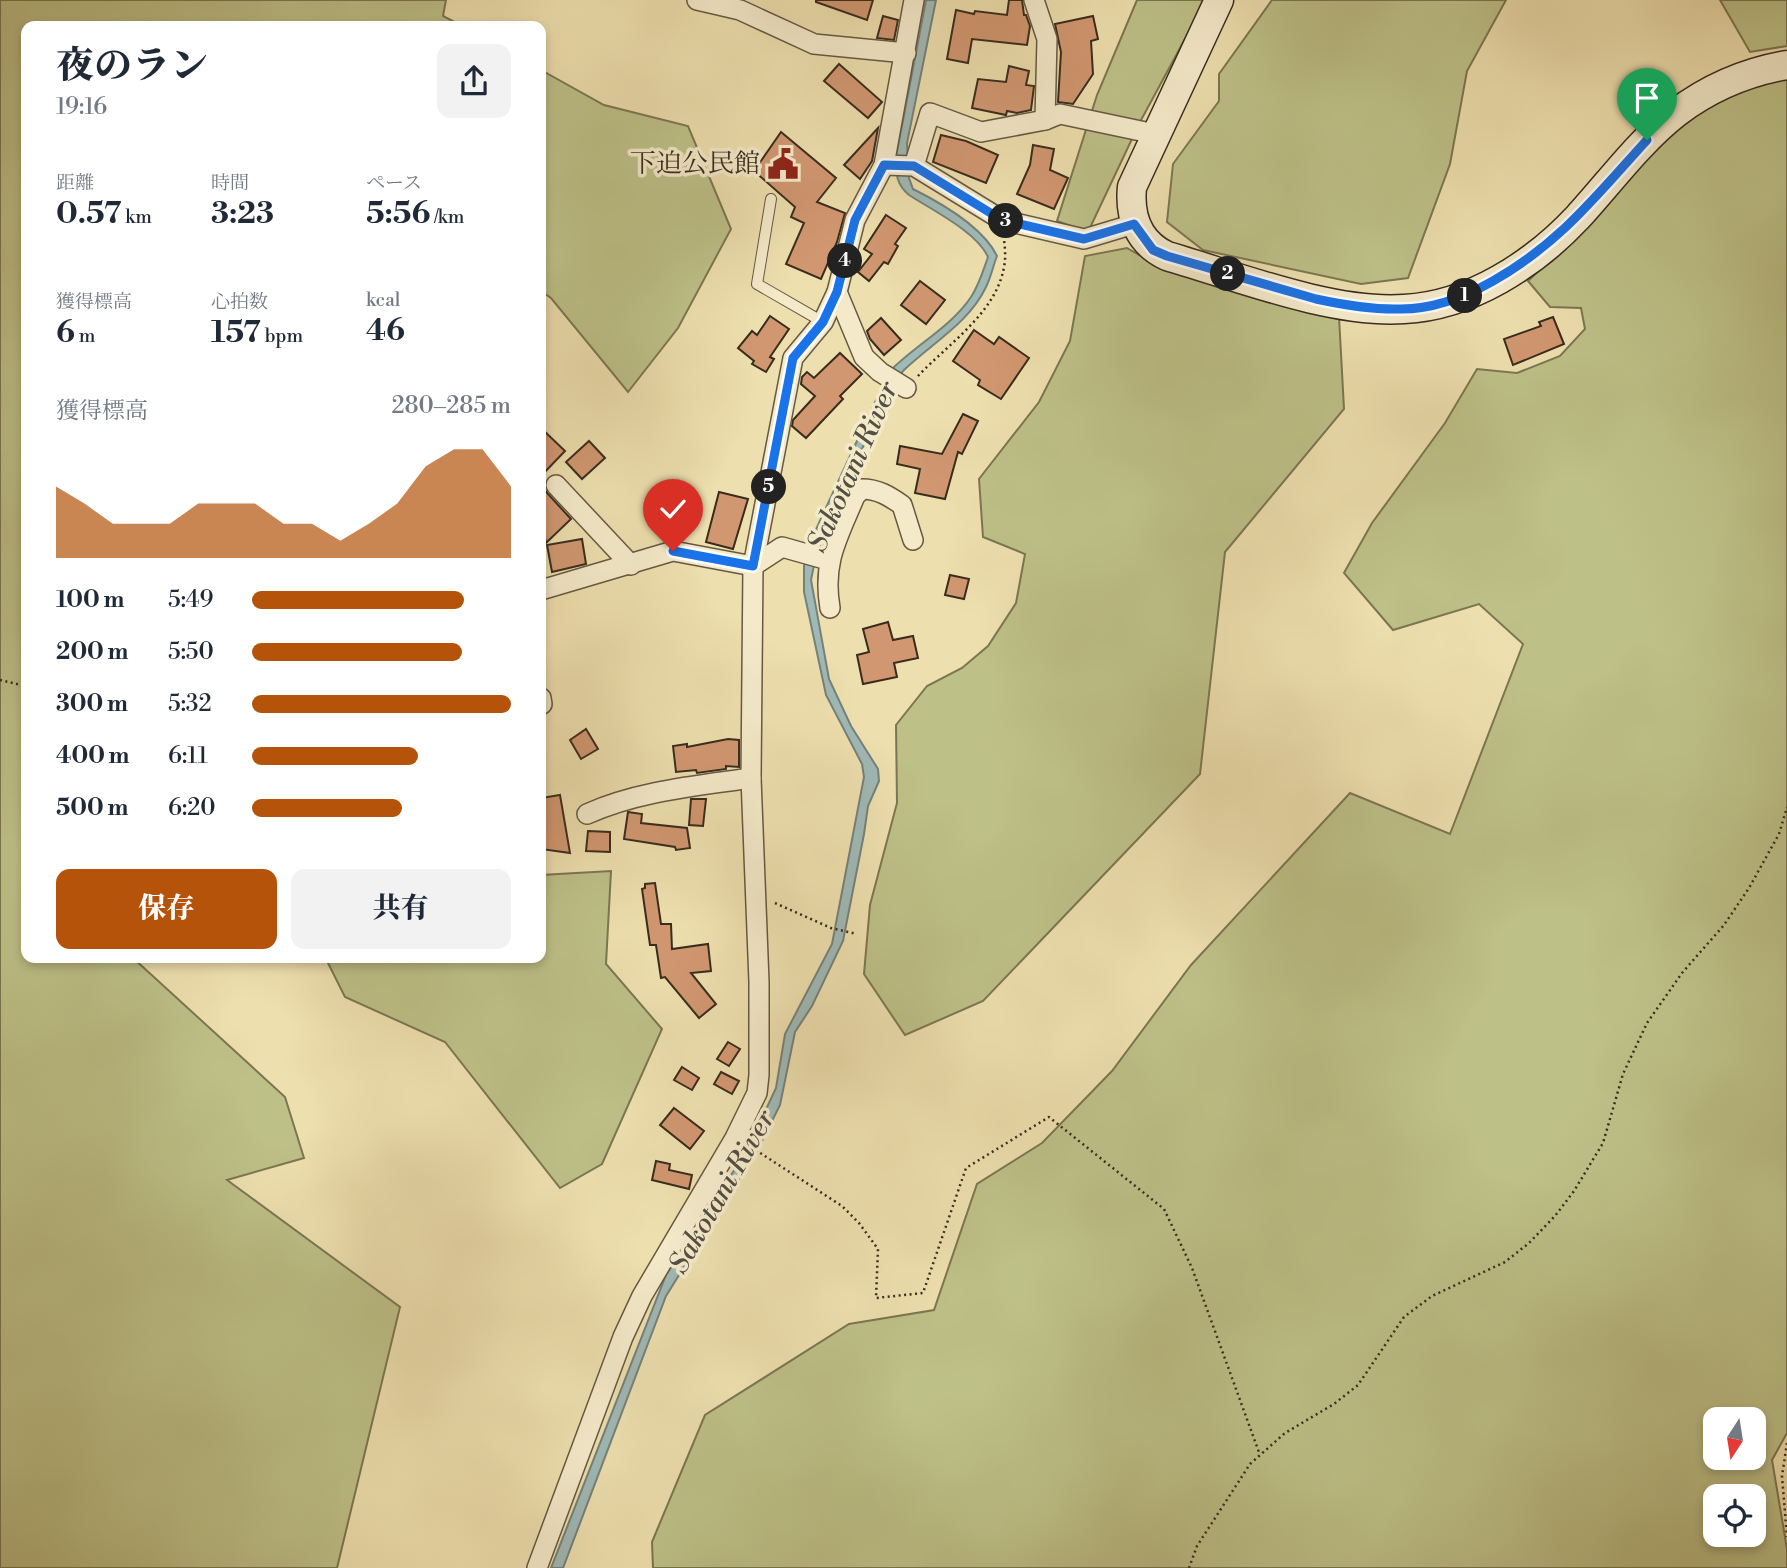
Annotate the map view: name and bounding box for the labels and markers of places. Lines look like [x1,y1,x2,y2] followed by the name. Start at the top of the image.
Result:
[1617,68,1677,140] pin
[766,147,800,181] public building icon: 下迫公民館
[630,148,760,180] place label: 下迫公民館
[988,204,1024,238] pin: 3
[828,244,862,278] pin: 4
[1210,256,1246,292] pin: 2
[1448,278,1482,314] pin: 1
[752,470,786,504] pin: 5
[643,479,703,551] pin

